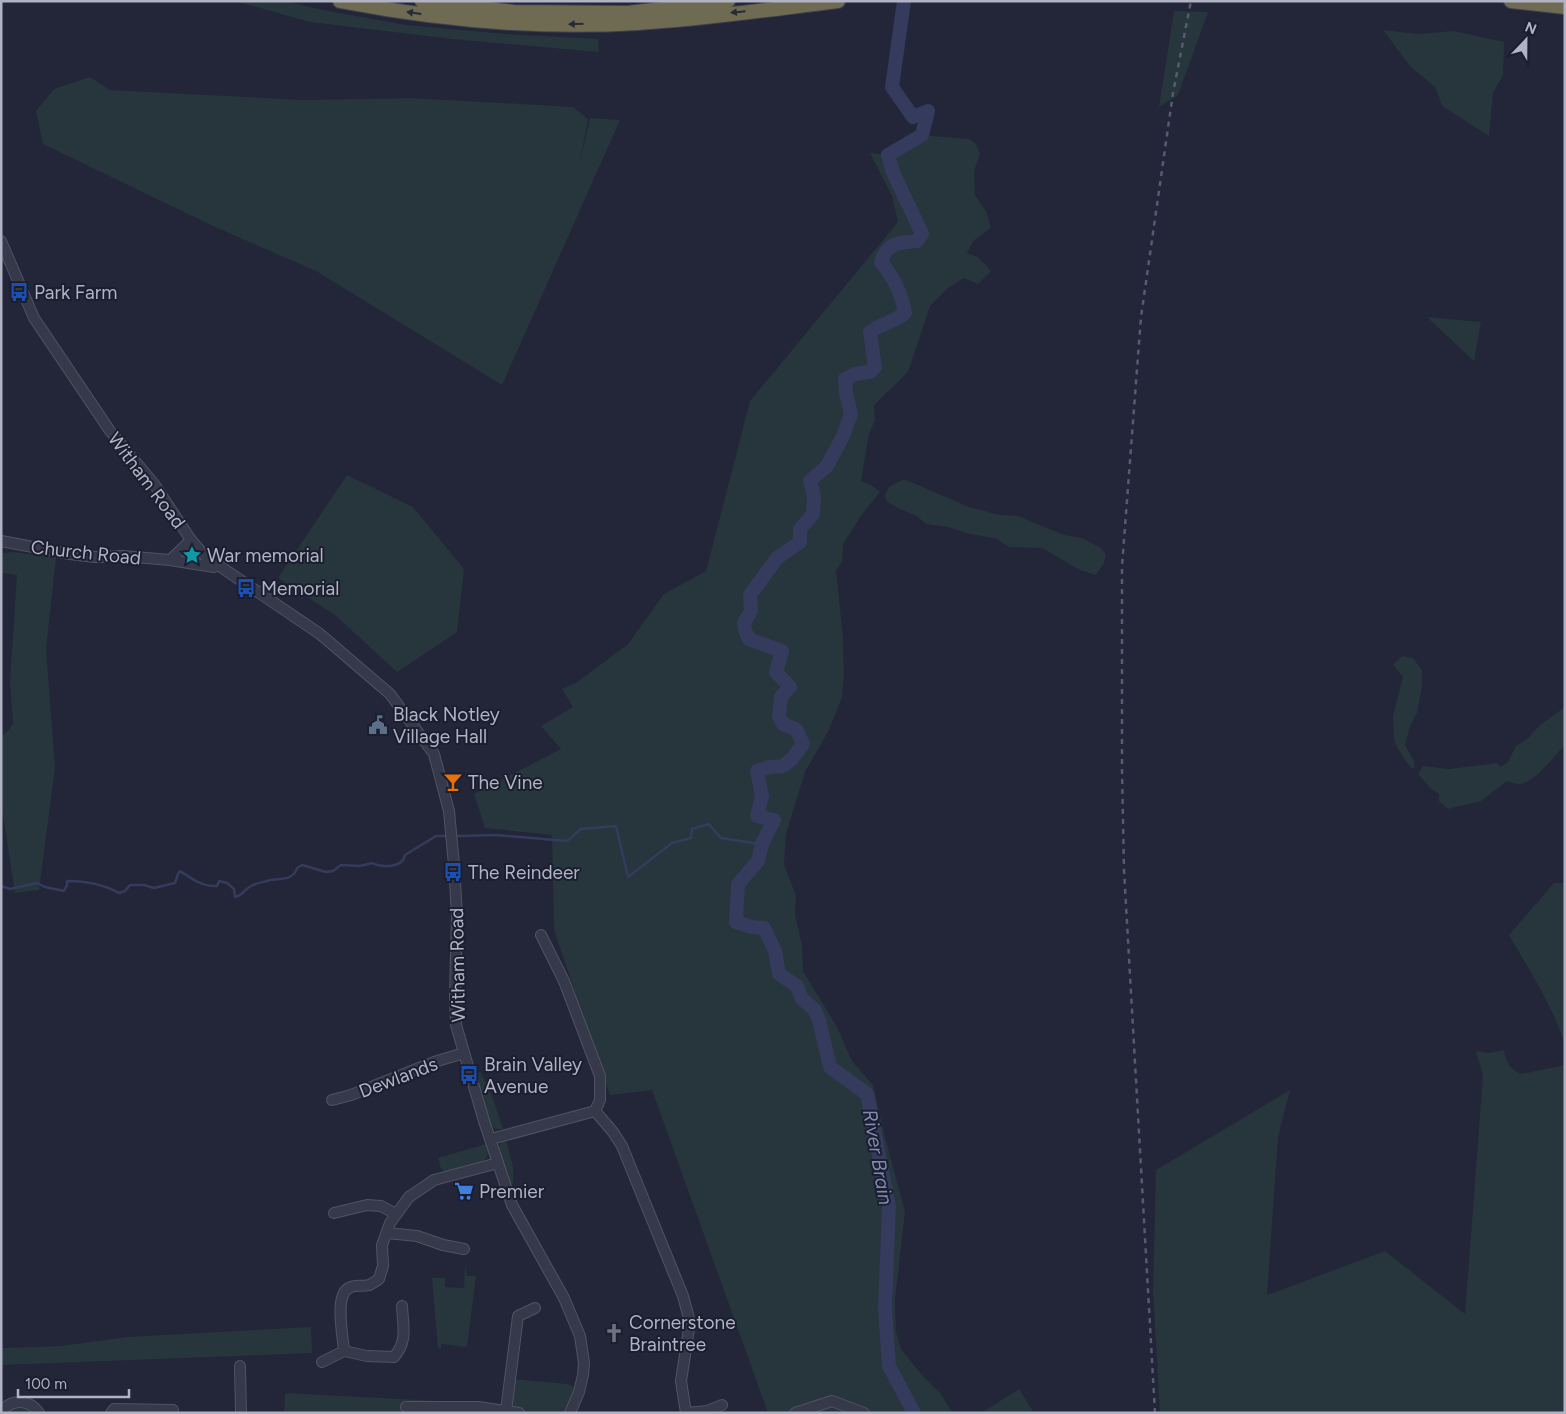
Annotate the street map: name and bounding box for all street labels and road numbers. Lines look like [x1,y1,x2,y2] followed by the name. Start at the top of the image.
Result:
[103,428,190,533] street label: Witham Road
[30,535,142,570] street label: Church Road
[445,907,470,1023] street label: Witham Road
[356,1052,441,1103] street label: Dewlands

